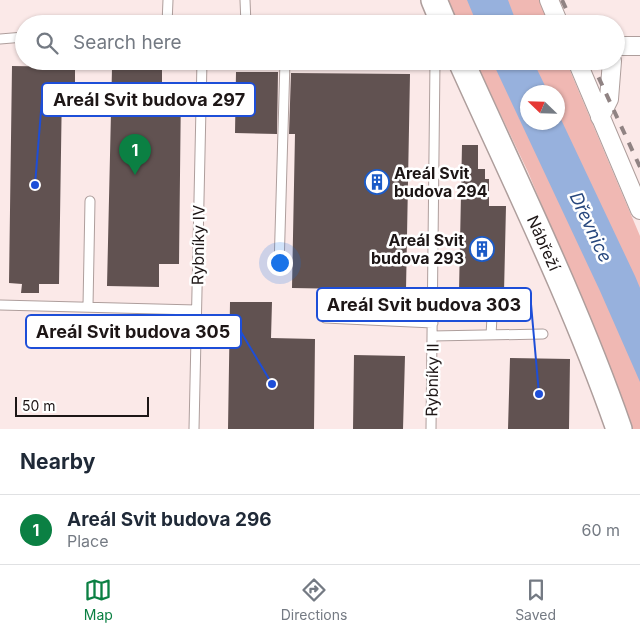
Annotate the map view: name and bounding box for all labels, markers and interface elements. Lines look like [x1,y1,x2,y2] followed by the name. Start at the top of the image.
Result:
[15,15,625,70] search box
[33,29,61,57] icon: search
[73,31,182,54] text: Search here
[42,83,255,116] callout: Areál Svit budova 297
[520,85,565,130] north arrow
[53,89,245,110] text: Areál Svit budova 297
[119,134,151,175] pin: 1
[394,163,488,201] place label: Areál Svit budova 294
[364,169,390,195] building icon: Areál Svit budova 294
[566,188,616,266] water label: Dřevnice
[187,205,209,285] street label: Rybníky IV
[523,212,565,274] street label: Nábřeží
[371,230,464,268] place label: Areál Svit budova 293
[469,236,495,262] building icon: Areál Svit budova 293
[267,250,293,276] your location
[317,288,531,321] callout: Areál Svit budova 303
[327,294,521,315] text: Areál Svit budova 303
[26,315,241,348] callout: Areál Svit budova 305
[36,321,230,342] text: Areál Svit budova 305
[421,343,443,417] street label: Rybníky II
[15,394,149,417] scale bar
[22,397,56,414] text: 50 m
[20,449,95,474] text: Nearby
[67,508,272,531] text: Areál Svit budova 296
[33,520,39,540] text: 1
[581,520,620,540] text: 60 m
[67,531,109,551] text: Place
[84,576,113,623] tab: Map
[281,576,347,623] tab: Directions
[515,576,556,623] tab: Saved

